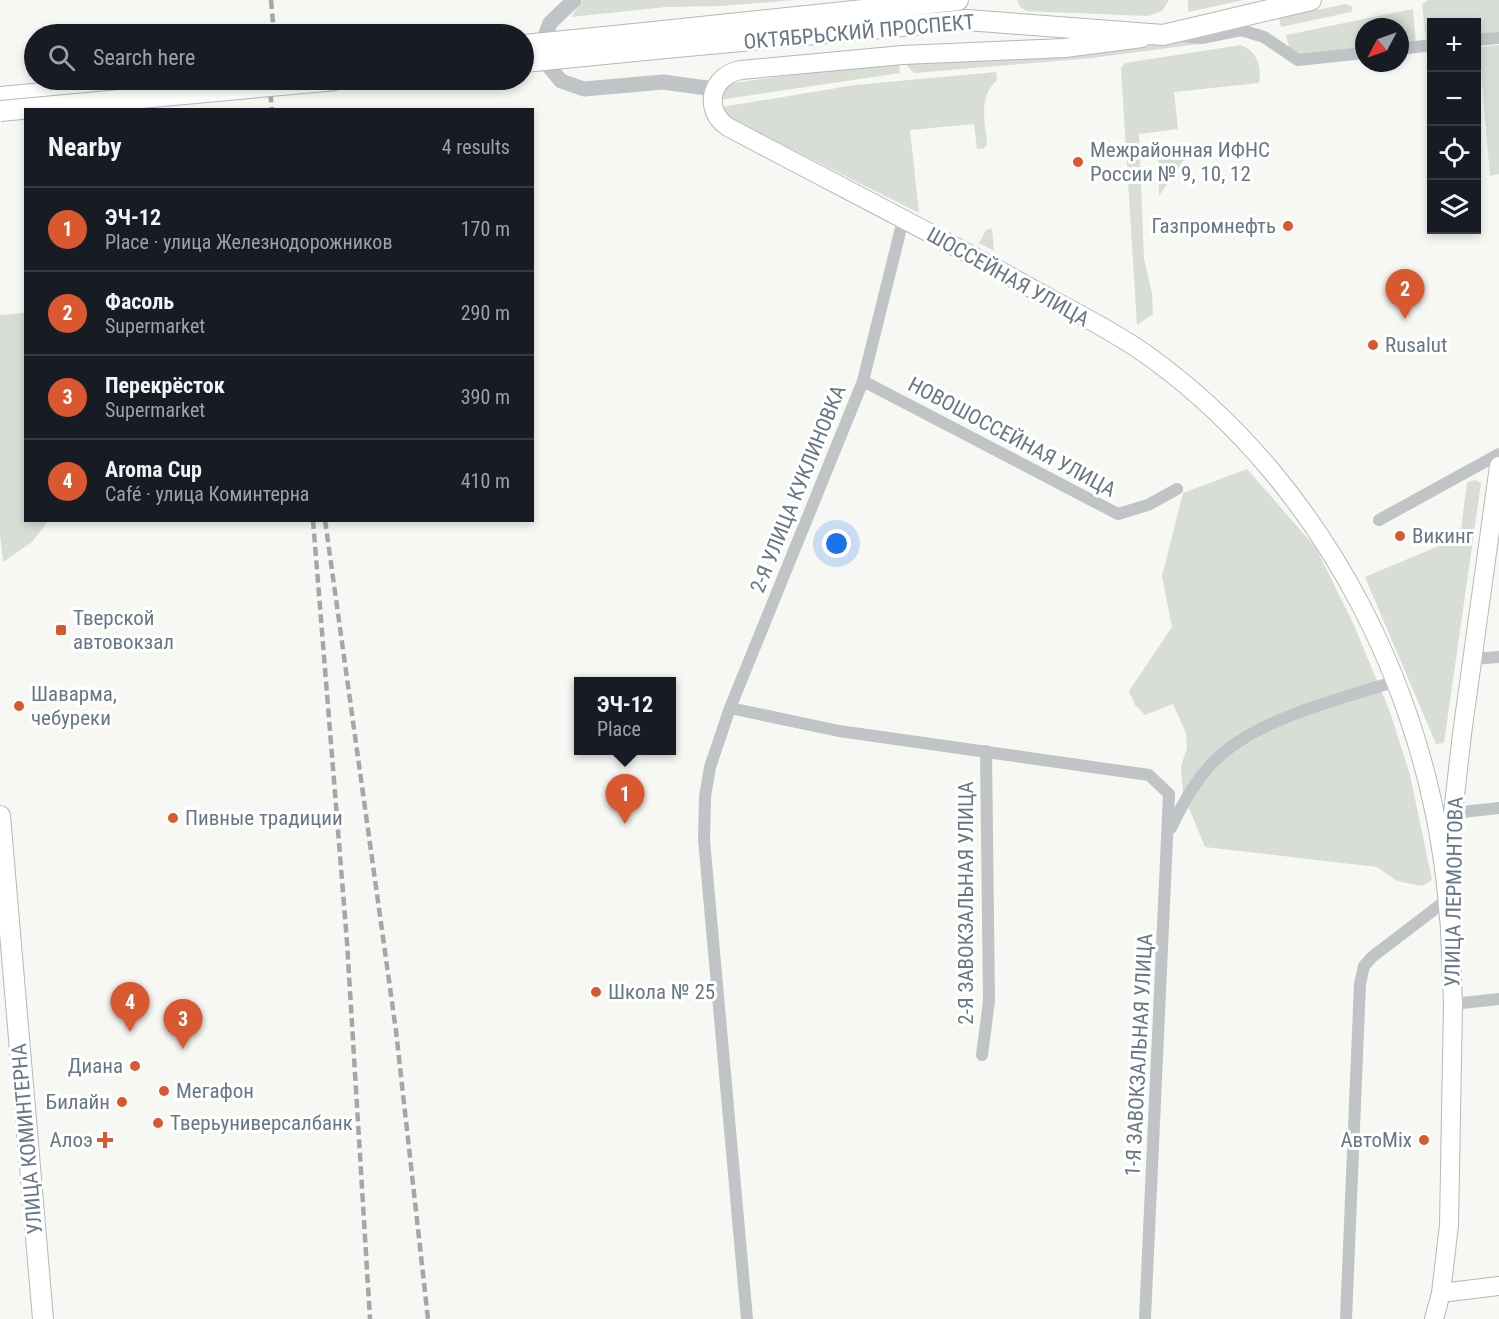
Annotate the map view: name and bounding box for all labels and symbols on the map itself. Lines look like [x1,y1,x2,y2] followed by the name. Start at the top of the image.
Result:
[742,10,976,54] street label: ОКТЯБРЬСКИЙ ПРОСПЕКТ
[1355,18,1409,72] north arrow
[1090,138,1270,186] place label: Межрайонная ИФНС России № 9, 10, 12
[1071,155,1085,169] marker: Межрайонная ИФНС России № 9, 10, 12
[1151,214,1276,238] place label: Газпромнефть
[1281,219,1295,233] marker: Газпромнефть
[923,222,1093,332] street label: ШОССЕЙНАЯ УЛИЦА
[1386,270,1424,319] pin: 2
[1385,333,1447,357] place label: Rusalut
[1366,338,1380,352] marker: Rusalut
[904,372,1120,502] street label: НОВОШОССЕЙНАЯ УЛИЦА
[745,382,851,596] street label: 2-Я УЛИЦА КУКЛИНОВКА
[1412,524,1474,548] place label: Викинг
[822,529,851,558] your location
[1393,529,1407,543] marker: Викинг
[73,606,174,654] place label: Тверской автовокзал
[54,623,68,637] marker: Тверской автовокзал
[31,682,117,730] place label: Шаварма, чебуреки
[12,699,26,713] marker: Шаварма, чебуреки
[606,774,644,824] pin: 1
[954,781,978,1025] street label: 2-Я ЗАВОКЗАЛЬНАЯ УЛИЦА
[1440,797,1468,987] street label: УЛИЦА ЛЕРМОНТОВА
[185,806,343,830] place label: Пивные традиции
[166,811,180,825] marker: Пивные традиции
[1121,933,1157,1177] street label: 1-Я ЗАВОКЗАЛЬНАЯ УЛИЦА
[608,980,715,1004] place label: Школа № 25
[110,982,150,1032] pin: 4
[589,985,603,999] marker: Школа № 25
[164,1000,202,1049] pin: 3
[7,1043,47,1235] street label: УЛИЦА КОМИНТЕРНА
[68,1054,123,1078] place label: Диана
[128,1059,142,1073] marker: Диана
[176,1079,254,1103] place label: Мегафон
[157,1084,171,1098] marker: Мегафон
[46,1090,110,1114] place label: Билайн
[115,1095,129,1109] marker: Билайн
[170,1111,353,1135] place label: Тверьуниверсалбанк
[151,1116,165,1130] marker: Тверьуниверсалбанк
[50,1128,93,1152] place label: Алоэ
[1340,1128,1412,1152] place label: АвтоMix
[98,1133,112,1147] marker: Алоэ
[1417,1133,1431,1147] marker: АвтоMix

